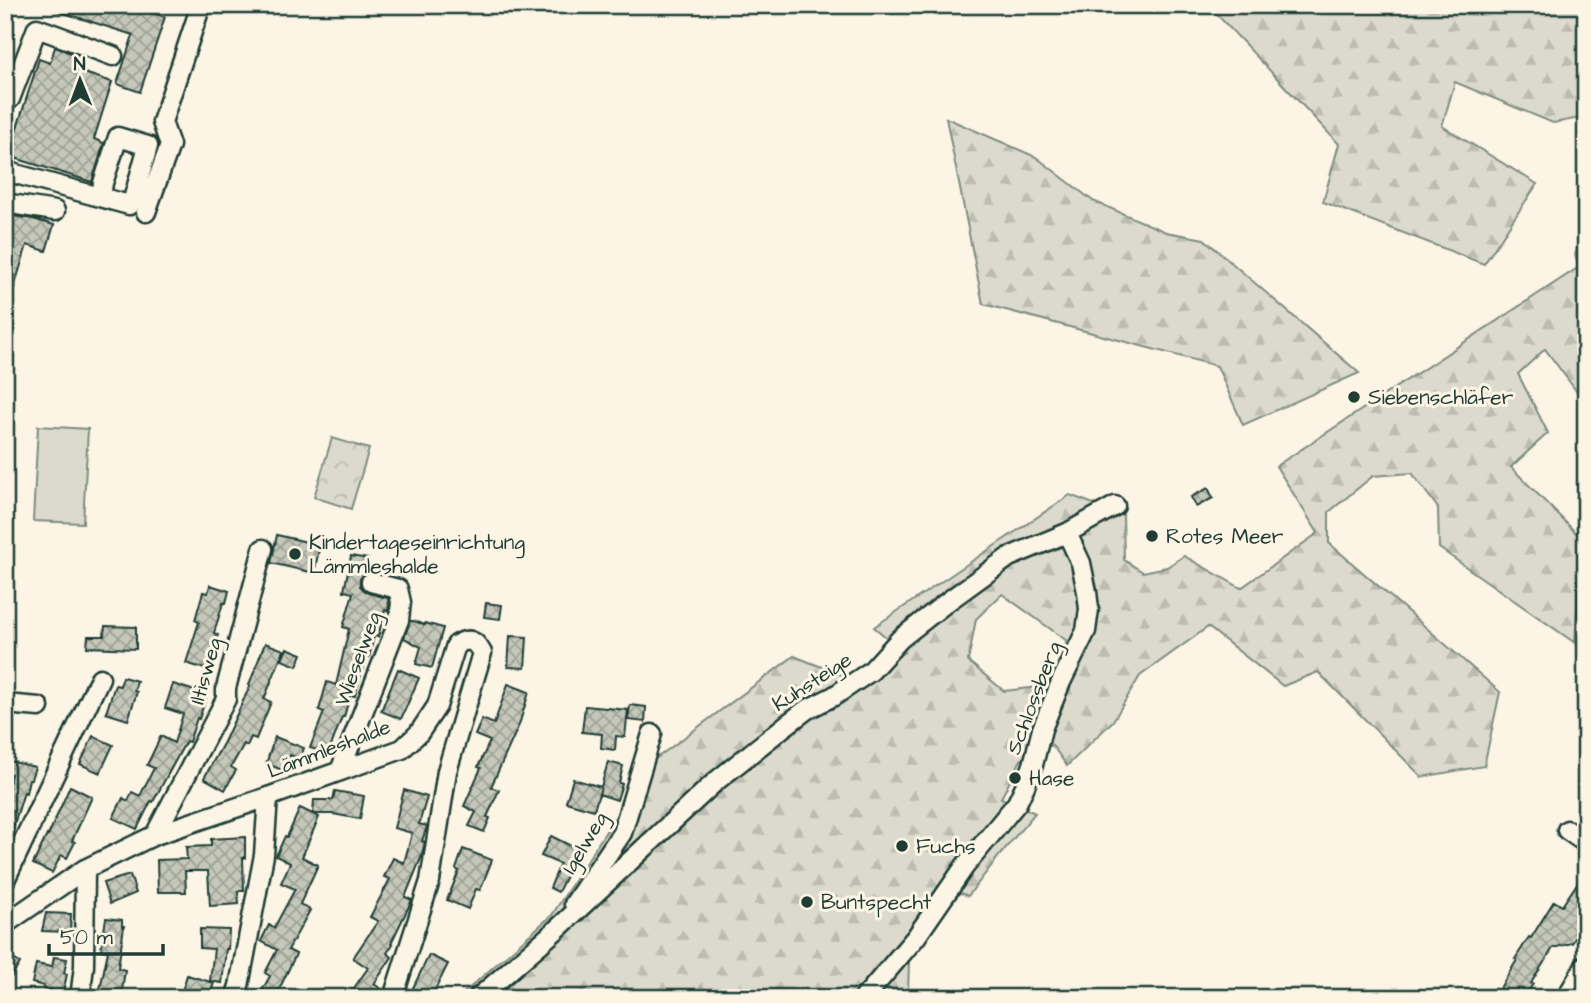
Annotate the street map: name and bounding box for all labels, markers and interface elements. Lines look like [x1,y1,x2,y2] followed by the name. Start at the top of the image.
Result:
[46,46,116,116] north arrow
[74,51,86,78] text: N
[1368,383,1514,412] place label: Siebenschläfer
[1346,389,1362,405] marker: Siebenschläfer
[1166,522,1284,551] place label: Rotes Meer
[309,528,525,581] place label: Kindertageseinrichtung Lämmleshalde
[1144,528,1160,544] marker: Rotes Meer
[287,546,303,562] marker: Kindertageseinrichtung Lämmleshalde
[328,608,390,711] street label: Wieselweg
[183,634,231,708] street label: Iltisweg
[999,637,1071,759] street label: Schlossberg
[767,645,859,720] street label: Kuhsteige
[263,712,395,786] street label: Lämmleshalde
[1029,764,1074,793] place label: Hase
[1007,770,1023,786] marker: Hase
[555,806,617,881] street label: Igelweg
[916,832,975,861] place label: Fuchs
[894,838,910,854] marker: Fuchs
[821,888,932,918] place label: Buntspecht
[799,894,815,910] marker: Buntspecht
[49,912,163,956] scale bar
[60,923,114,952] text: 50 m

